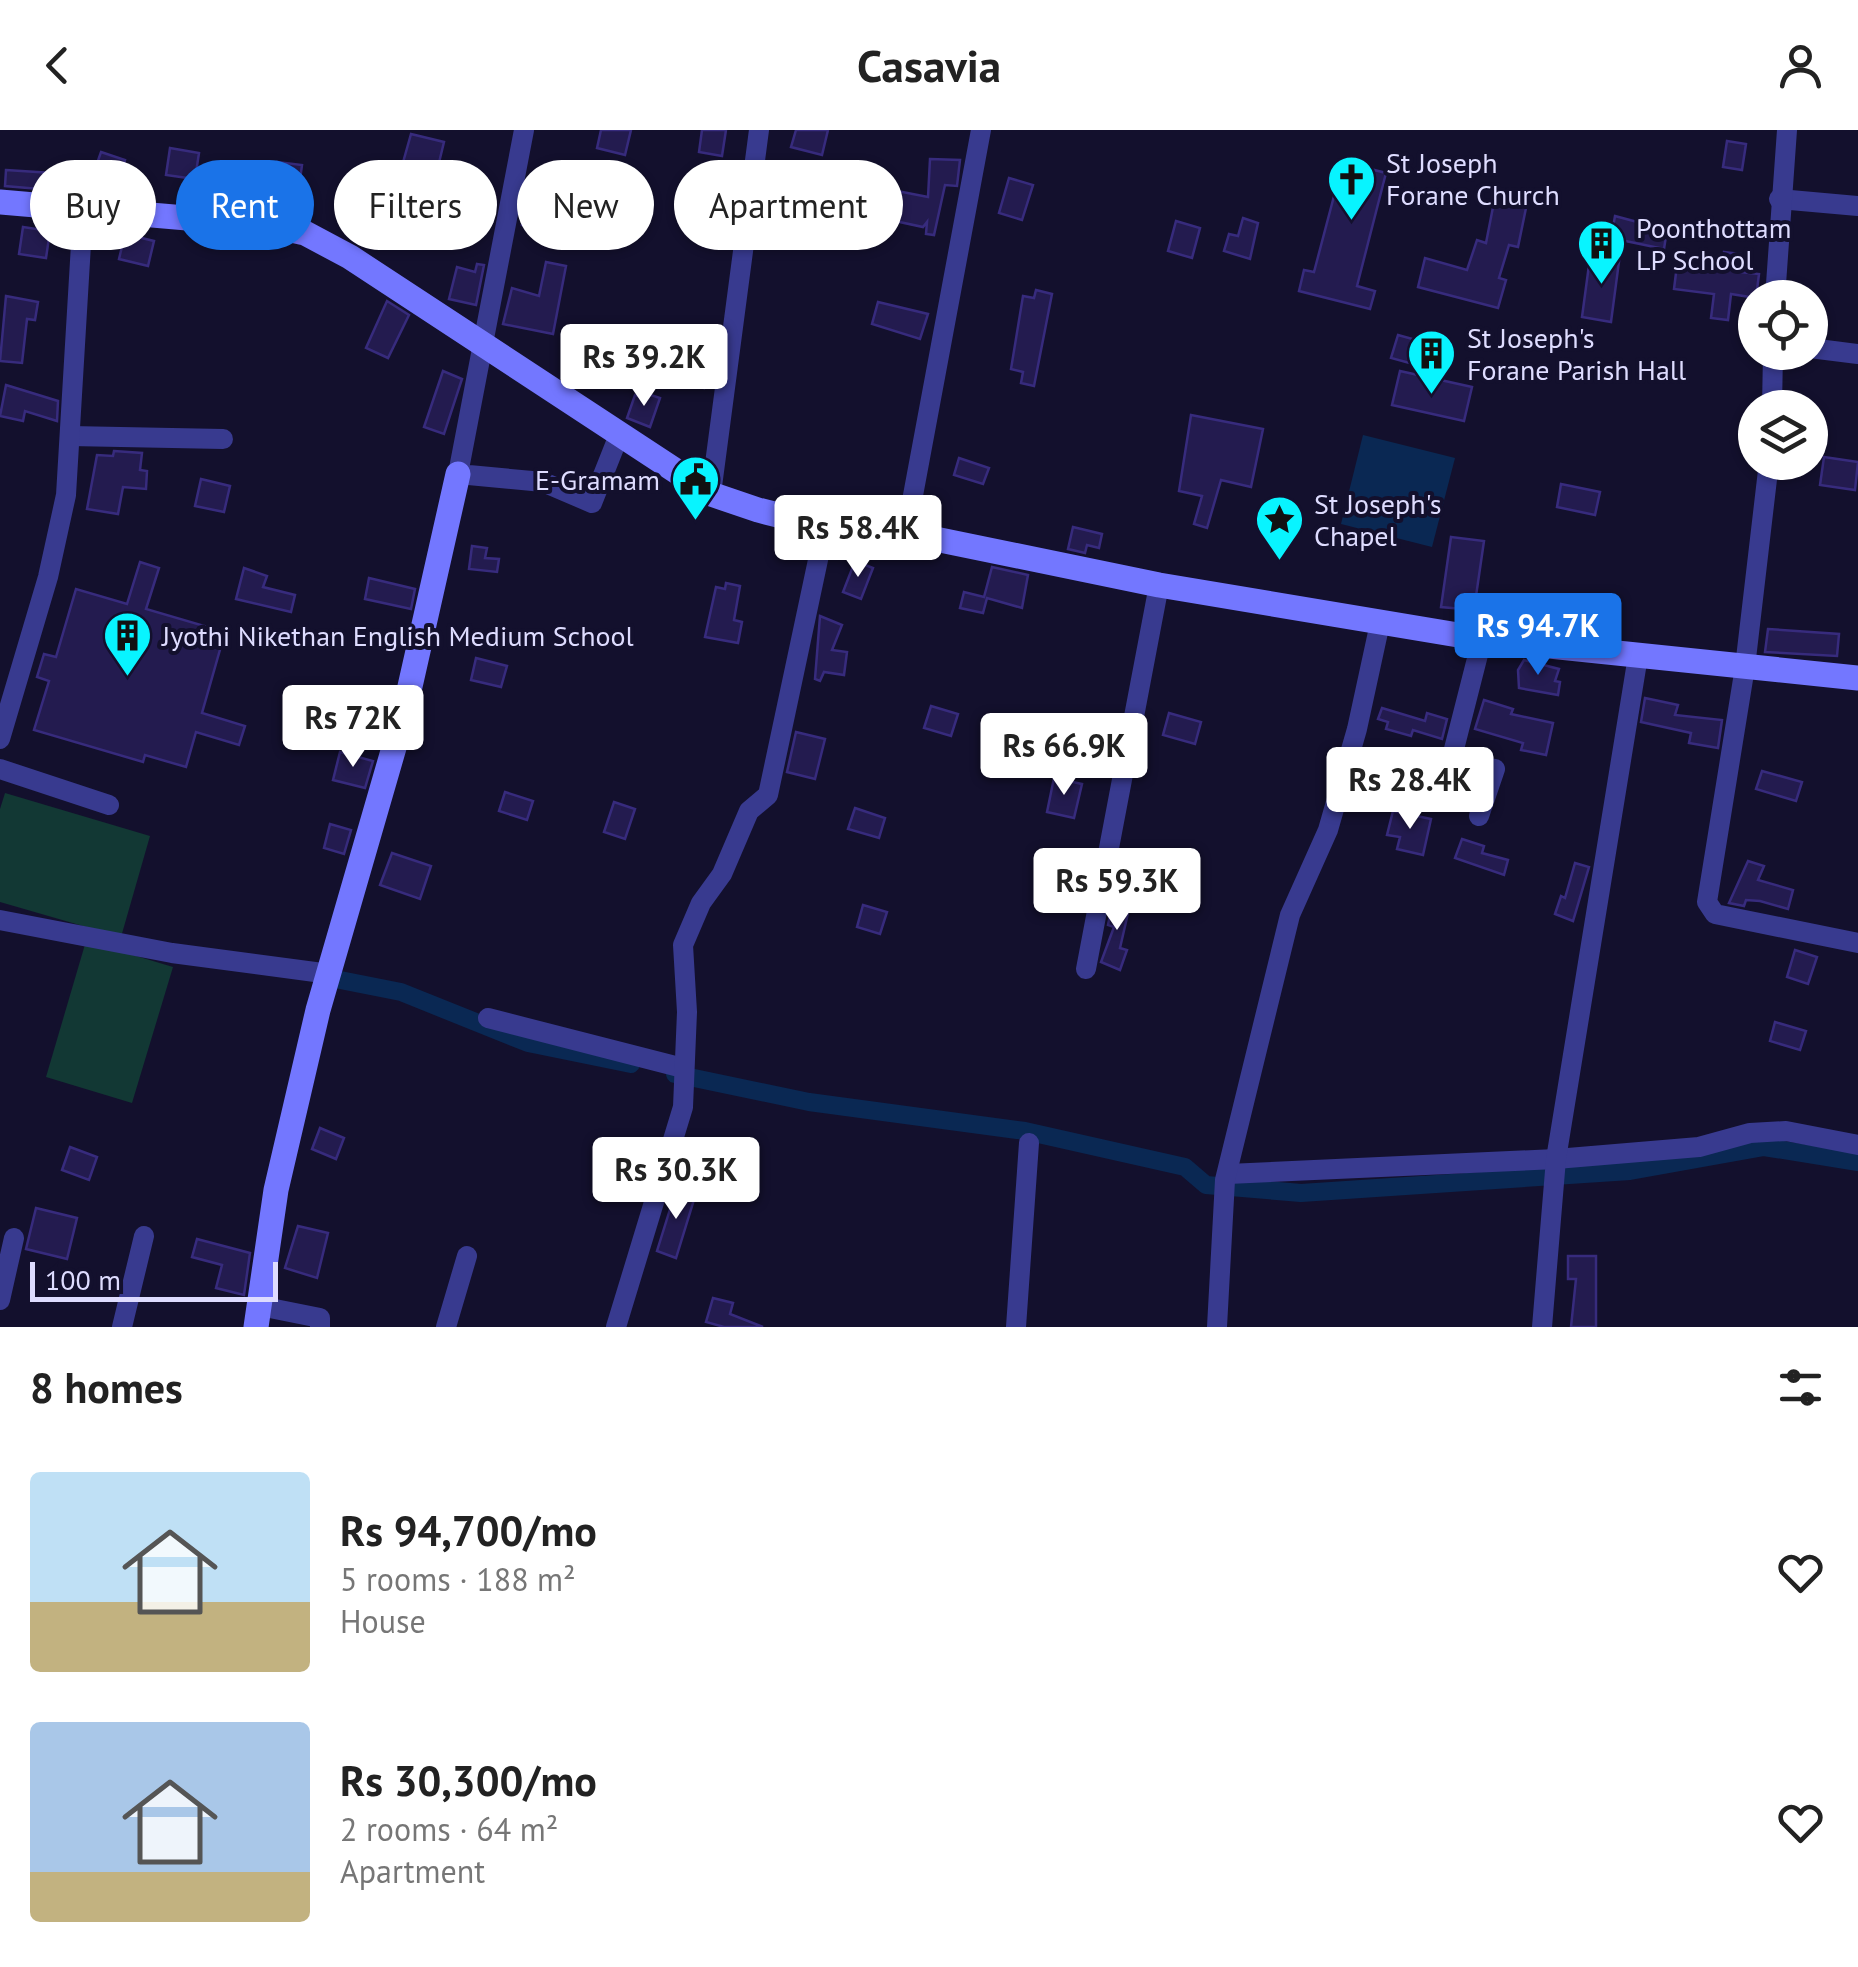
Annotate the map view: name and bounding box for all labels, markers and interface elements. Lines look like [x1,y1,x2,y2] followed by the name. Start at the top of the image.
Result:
[857,36,1001,94] text: Casavia
[30,38,85,93] icon: back
[1773,38,1828,93] icon: person
[1386,144,1560,213] place label: St Joseph Forane Church
[1325,153,1377,221] church icon: St Joseph Forane Church
[30,160,156,250] chip: Buy
[176,160,314,250] chip: Rent
[334,160,497,250] chip: Filters
[517,160,654,250] chip: New
[674,160,903,250] chip: Apartment
[1636,209,1791,278] place label: Poonthottam LP School
[1575,218,1627,286] building icon: Poonthottam LP School
[1738,280,1828,480] map controls
[1738,280,1828,370] button: locate
[1467,319,1686,388] place label: St Joseph's Forane Parish Hall
[541,324,747,409] pin: Rs 39.2K
[1406,328,1458,396] building icon: St Joseph's Forane Parish Hall
[582,335,706,377] text: Rs 39.2K
[1738,390,1828,480] button: layers
[669,454,721,522] public building icon: E-Gramam
[535,461,660,498] place label: E-Gramam
[1314,485,1442,554] place label: St Joseph's Chapel
[1253,494,1305,562] place icon: St Joseph's Chapel
[755,495,961,580] pin: Rs 58.4K
[796,506,920,548] text: Rs 58.4K
[1435,593,1641,678] pin: Rs 94.7K
[1476,604,1600,646] text: Rs 94.7K
[101,610,153,678] building icon: Jyothi Nikethan English Medium School
[161,617,634,654] place label: Jyothi Nikethan English Medium School
[272,685,434,770] pin: Rs 72K
[305,696,402,738] text: Rs 72K
[961,713,1167,798] pin: Rs 66.9K
[1002,724,1126,766] text: Rs 66.9K
[1307,747,1513,832] pin: Rs 28.4K
[1348,758,1472,800] text: Rs 28.4K
[1014,848,1220,933] pin: Rs 59.3K
[1055,859,1179,901] text: Rs 59.3K
[573,1137,779,1222] pin: Rs 30.3K
[614,1148,738,1190] text: Rs 30.3K
[30,1257,278,1302] scale bar
[45,1261,121,1298] text: 100 m
[30,1360,183,1415] text: 8 homes
[1773,1360,1828,1415] icon: filters
[340,1503,597,1558] text: Rs 94,700/mo
[110,1512,230,1632] icon: home
[1773,1545,1828,1600] icon: heart
[340,1558,576,1600] text: 5 rooms · 188 m²
[340,1600,426,1642] text: House
[340,1753,597,1808] text: Rs 30,300/mo
[110,1762,230,1882] icon: home
[1773,1795,1828,1850] icon: heart
[340,1808,558,1850] text: 2 rooms · 64 m²
[340,1850,485,1892] text: Apartment

